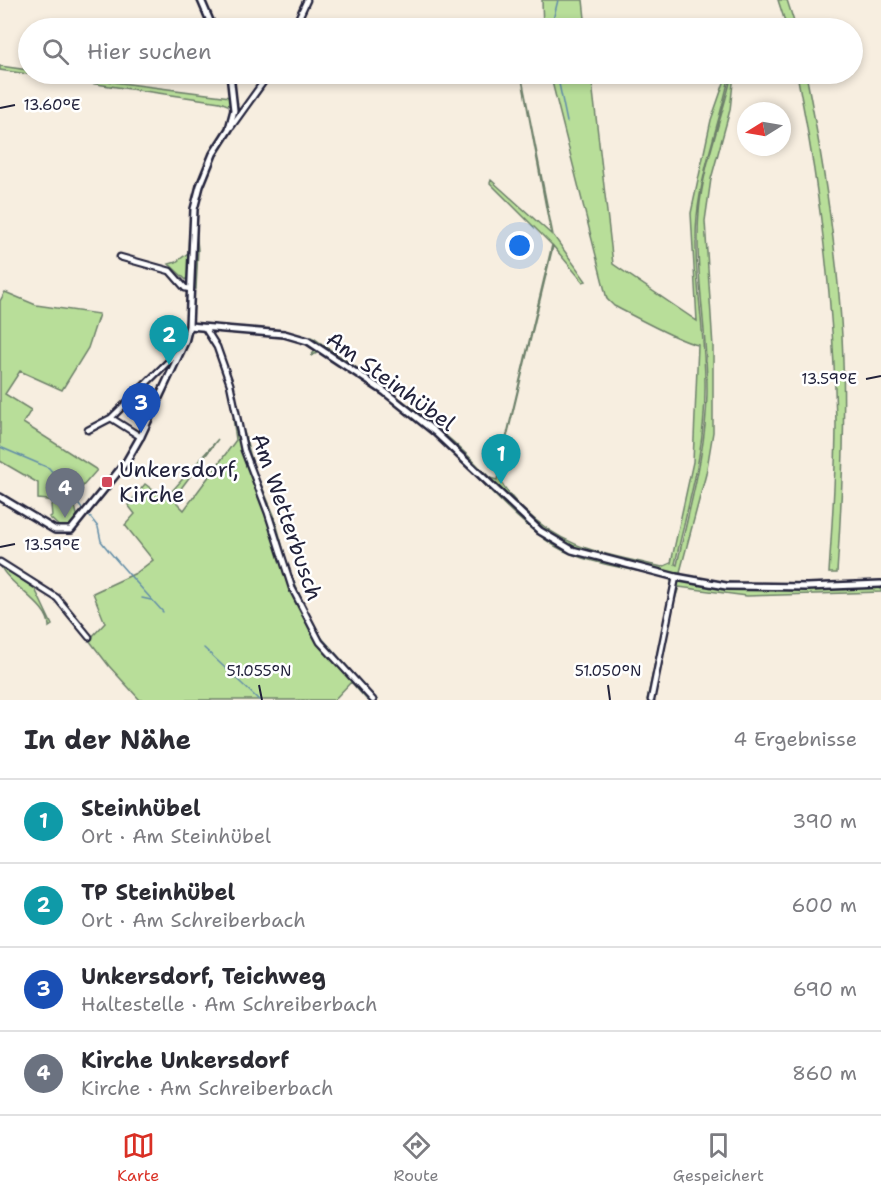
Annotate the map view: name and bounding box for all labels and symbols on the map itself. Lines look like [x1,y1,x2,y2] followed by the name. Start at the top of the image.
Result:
[24,95,80,115] text: 13.60°E
[737,102,791,156] north arrow
[505,231,534,260] your location
[150,316,188,365] pin: 2
[321,324,462,438] street label: Am Steinhübel
[801,369,857,389] text: 13.59°E
[122,384,160,433] pin: 3
[245,429,329,605] street label: Am Wetterbusch
[482,434,520,484] pin: 1
[119,455,239,509] place label: Unkersdorf, Kirche
[46,468,84,518] pin: 4
[100,475,114,489] marker: Unkersdorf, Kirche
[24,535,80,555] text: 13.59°E
[226,661,292,681] text: 51.055°N
[575,661,641,681] text: 51.050°N

